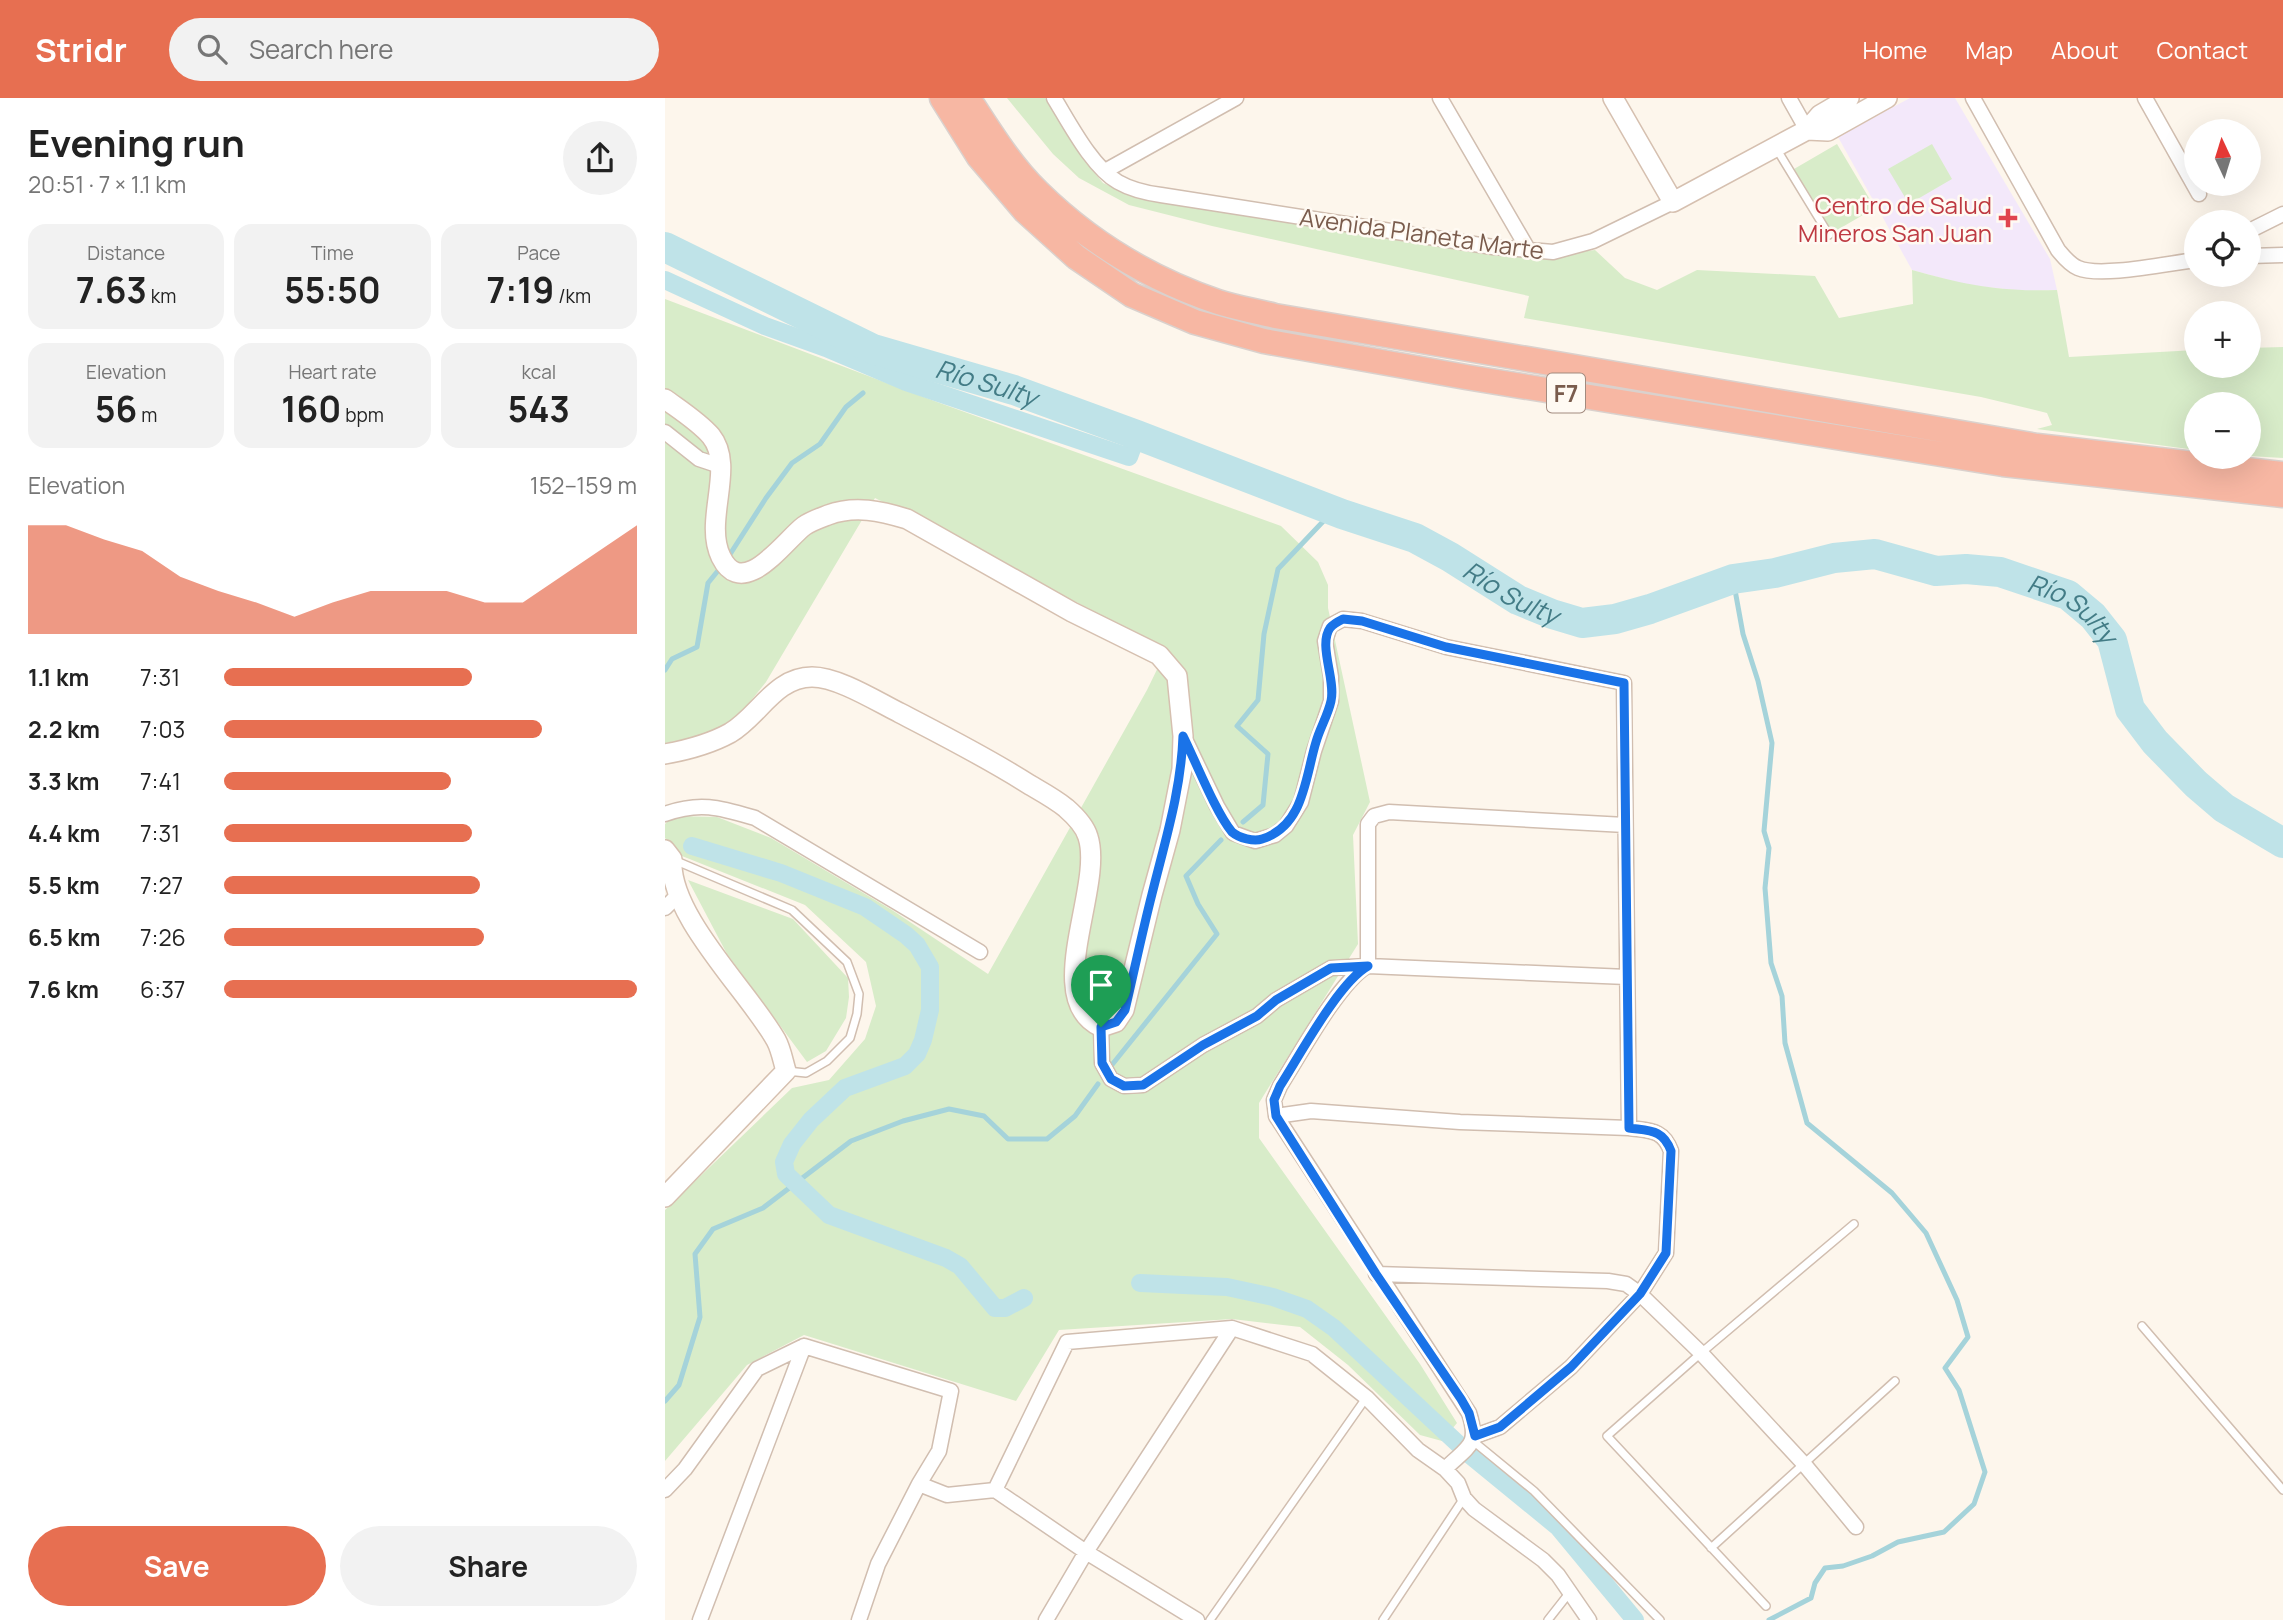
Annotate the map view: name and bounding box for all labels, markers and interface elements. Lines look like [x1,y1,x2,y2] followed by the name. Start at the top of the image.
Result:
[169,18,659,81] search box
[35,27,127,72] text: Stridr
[193,30,231,68] icon: search
[249,31,393,67] text: Search here
[1862,33,1927,66] text: Home
[1965,33,2013,66] text: Map
[2051,33,2119,66] text: About
[2157,33,2248,66] text: Contact
[28,116,245,168] text: Evening run
[2184,119,2261,196] north arrow
[2184,119,2261,469] map controls
[563,121,637,195] button: share
[28,168,186,200] text: 20:51 · 7 × 1.1 km
[1798,188,1992,249] place label: Centro de Salud Mineros San Juan
[1298,200,1546,266] street label: Avenida Planeta Marte
[1998,208,2018,228] marker: Centro de Salud Mineros San Juan
[2184,210,2261,287] button: locate
[87,240,165,266] text: Distance
[311,240,354,266] text: Time
[517,240,560,266] text: Pace
[76,266,147,314] text: 7.63
[284,266,381,314] text: 55:50
[487,266,554,314] text: 7:19
[147,283,176,309] text: km
[554,283,591,309] text: /km
[2184,301,2261,378] button: +
[931,350,1046,416] water label: Río Sulty
[86,359,166,385] text: Elevation
[288,359,377,385] text: Heart rate
[521,359,556,385] text: kcal
[1547,374,1585,412] road number: F7
[95,385,137,433] text: 56
[281,385,341,433] text: 160
[508,385,570,433] text: 543
[2184,392,2261,469] button: −
[137,402,157,428] text: m
[341,402,384,428] text: bpm
[28,469,125,501] text: Elevation
[530,469,637,501] text: 152–159 m
[1456,552,1568,634] water label: Río Sulty
[2023,565,2128,654] water label: Río Sulty
[28,661,89,693] text: 1.1 km
[140,661,180,693] text: 7:31
[28,713,100,745] text: 2.2 km
[140,713,185,745] text: 7:03
[28,765,99,797] text: 3.3 km
[140,765,181,797] text: 7:41
[28,817,100,849] text: 4.4 km
[140,817,180,849] text: 7:31
[28,869,100,901] text: 5.5 km
[140,869,183,901] text: 7:27
[28,921,100,953] text: 6.5 km
[140,921,186,953] text: 7:26
[1071,955,1131,1027] pin
[1082,966,1120,1004] icon: arrive
[28,973,99,1005] text: 7.6 km
[140,973,185,1005] text: 6:37
[28,1526,326,1606] button: Save
[340,1526,637,1606] button: Share

